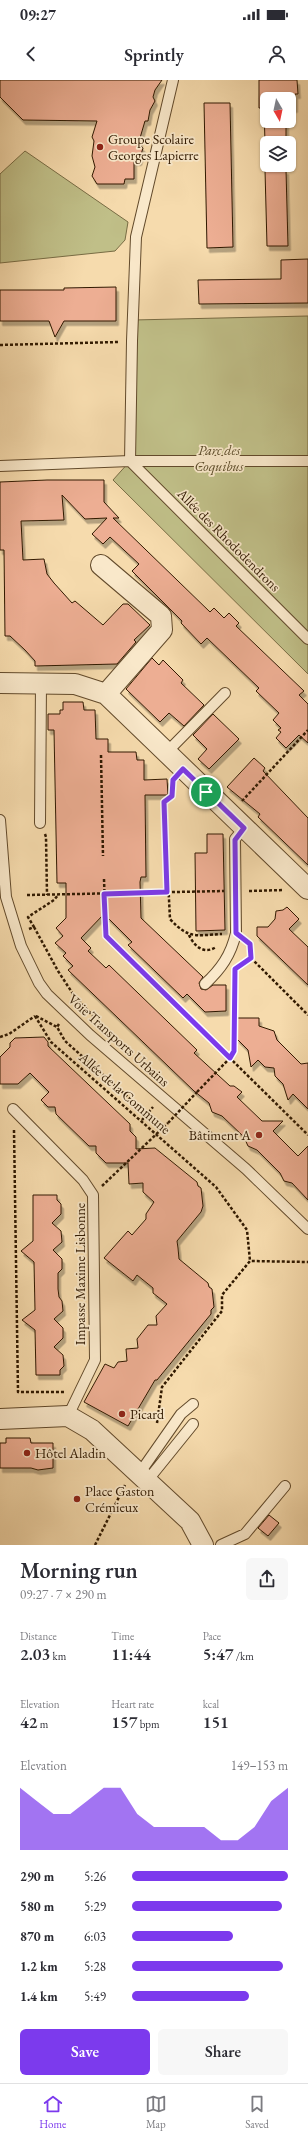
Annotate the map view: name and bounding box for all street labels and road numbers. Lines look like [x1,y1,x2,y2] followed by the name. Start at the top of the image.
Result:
[173,484,285,596] street label: Allée des Rhododendrons
[65,990,174,1091] street label: Voie Transports Urbains
[75,1048,175,1138] street label: Allée de la Commune
[71,1202,89,1345] street label: Impasse Maxime Lisbonne

